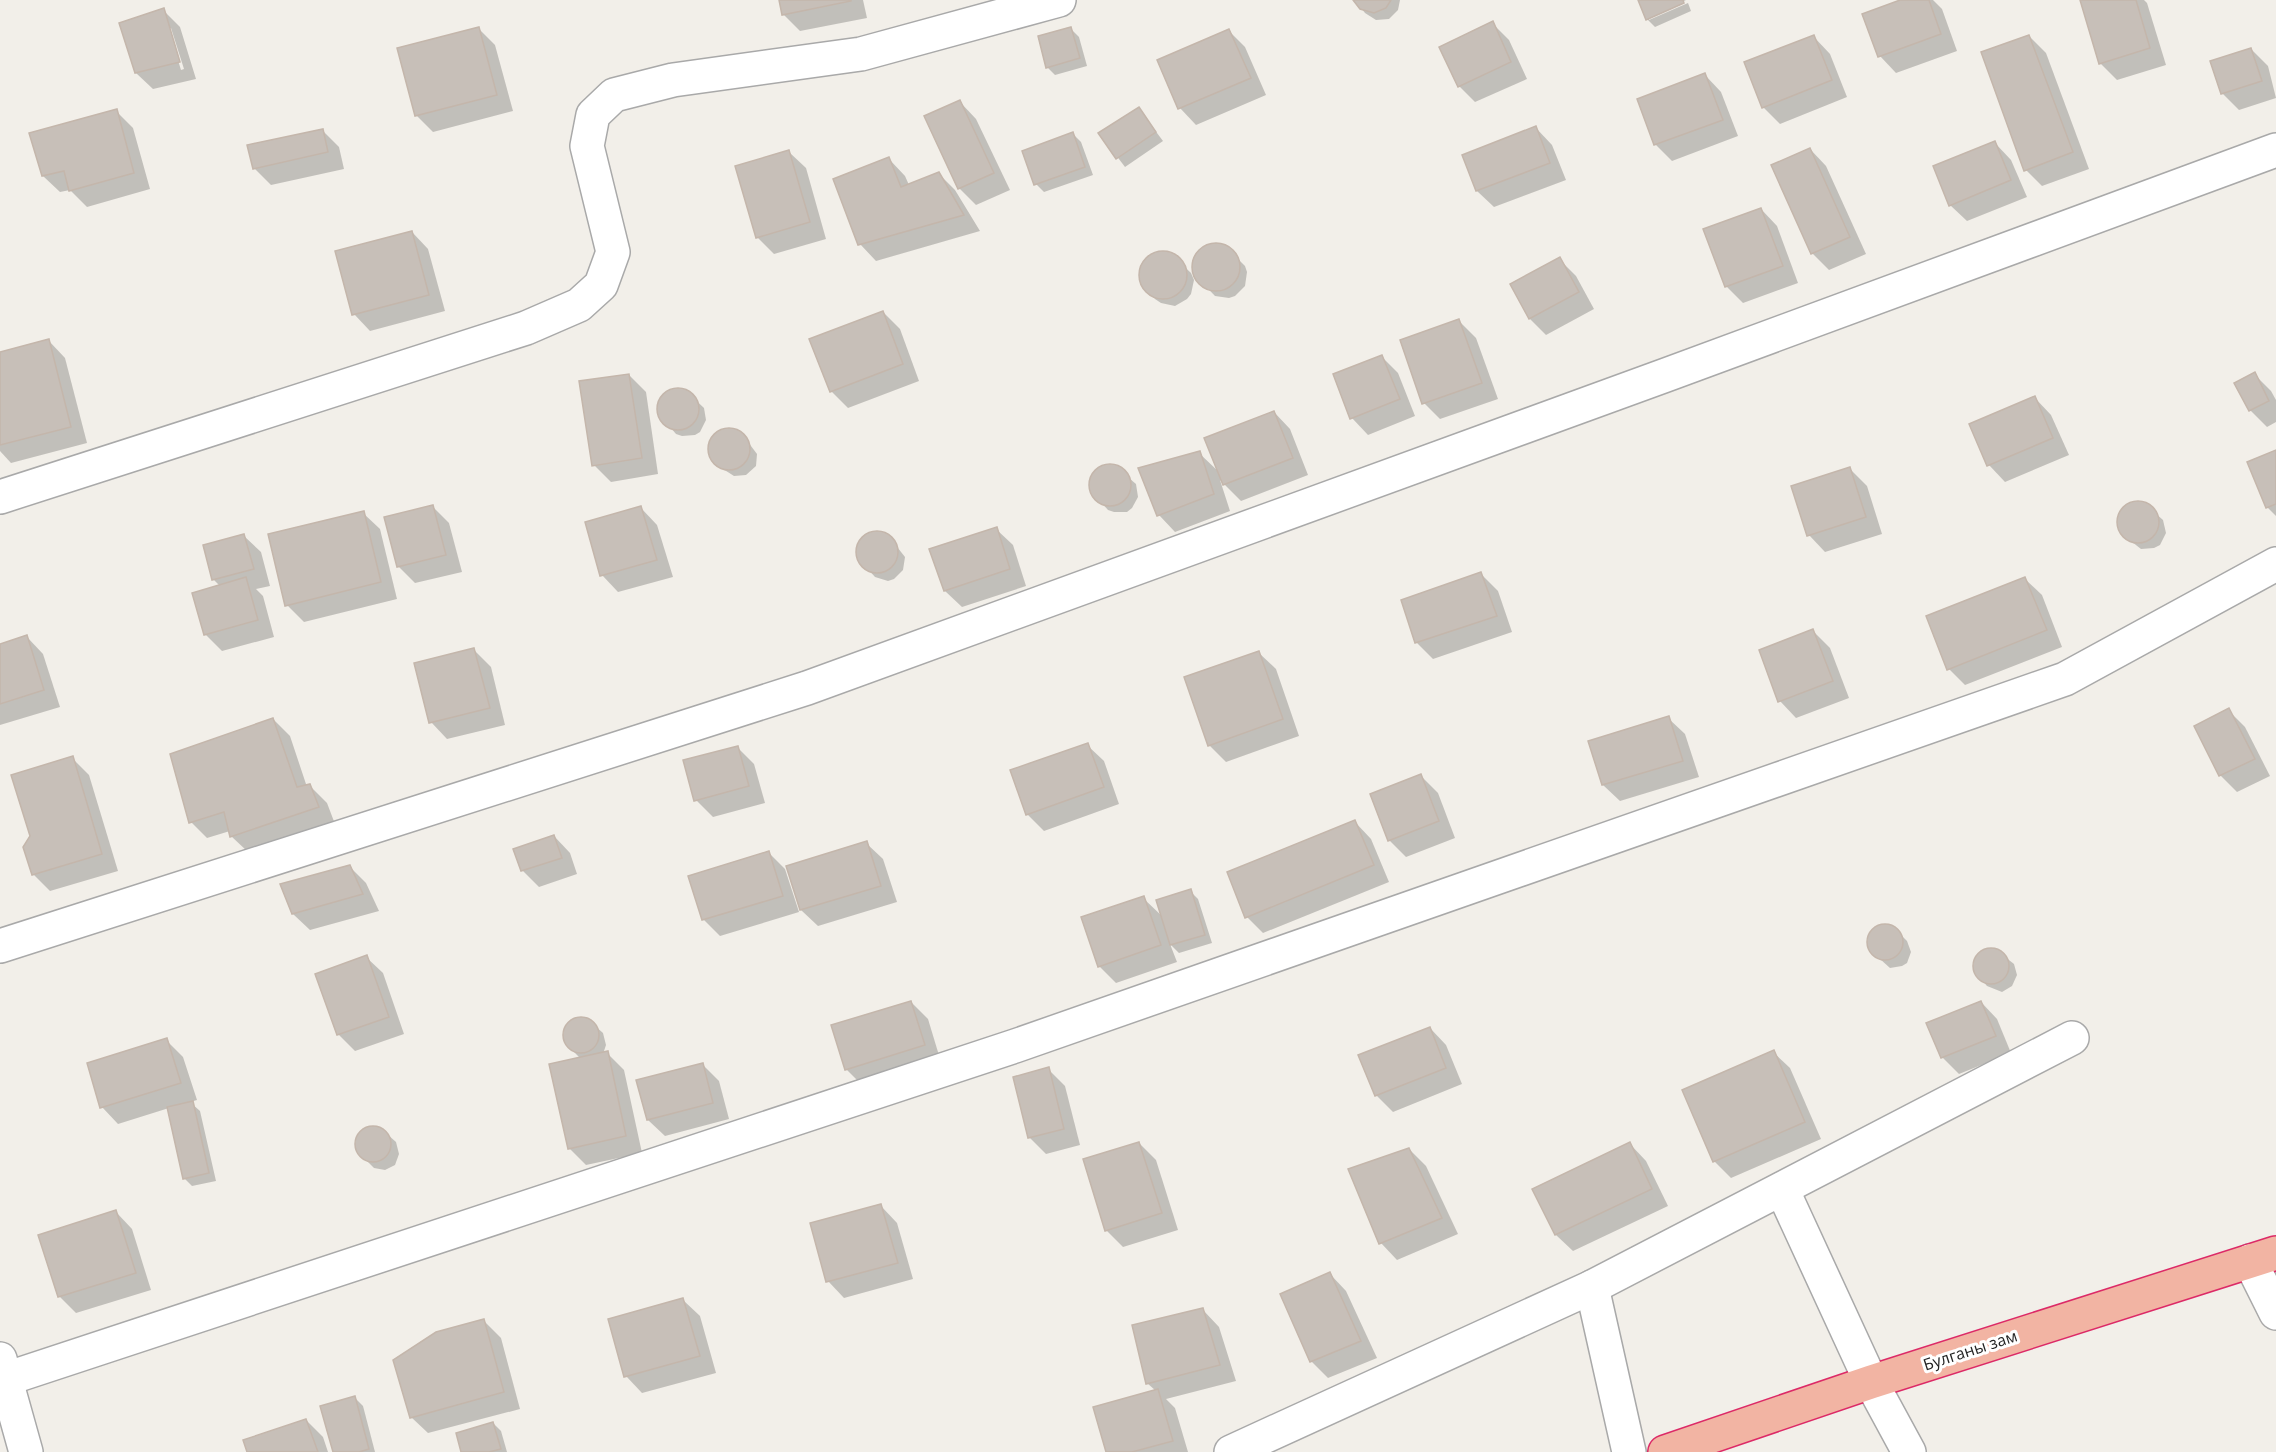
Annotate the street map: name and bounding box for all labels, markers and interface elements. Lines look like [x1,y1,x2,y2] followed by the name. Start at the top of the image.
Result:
[1920,1324,2020,1376] street label: Булганы зам

